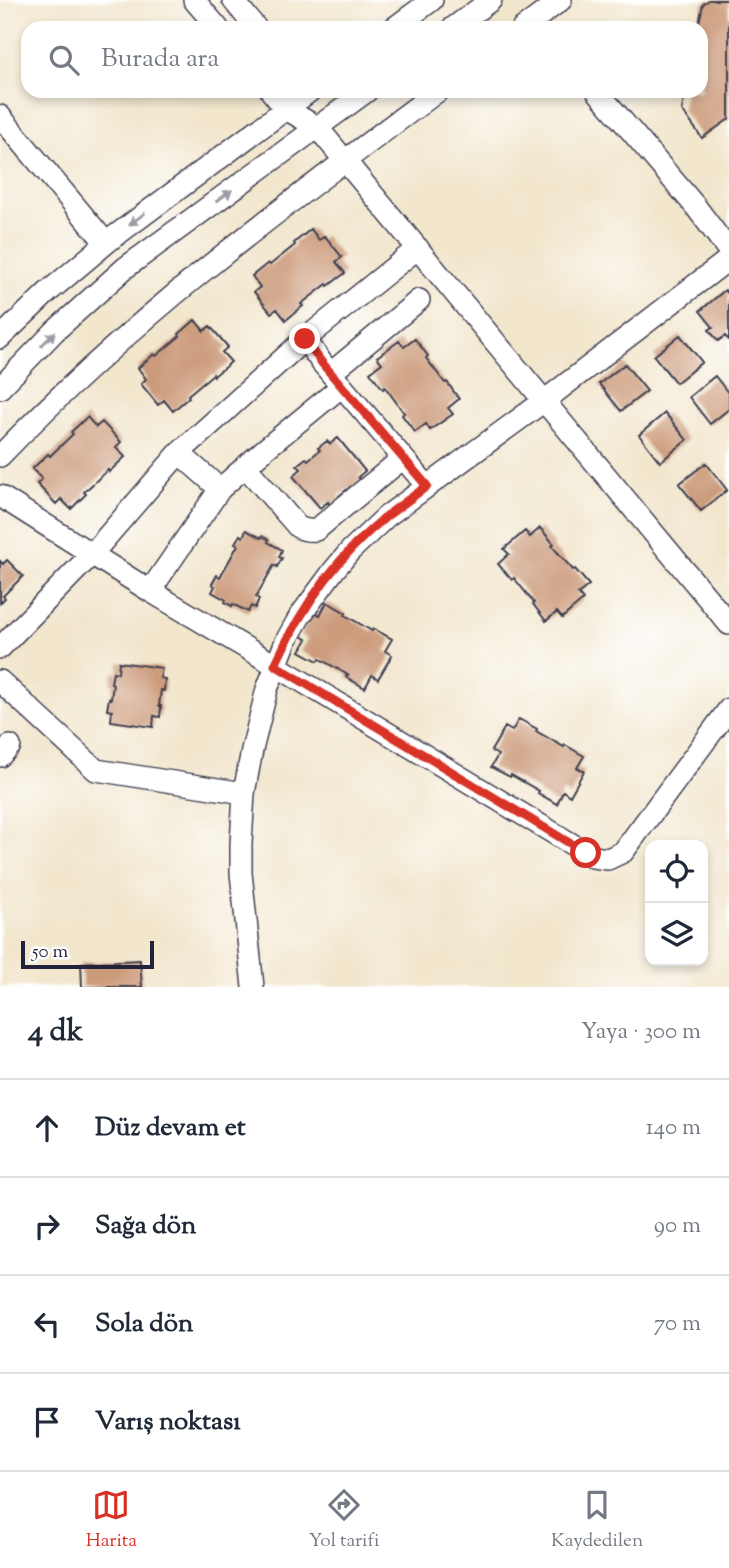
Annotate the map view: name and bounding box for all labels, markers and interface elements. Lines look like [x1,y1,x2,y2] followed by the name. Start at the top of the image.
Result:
[21,21,708,98] search box
[45,41,83,79] icon: search
[101,41,219,78] text: Burada ara
[215,189,233,203] one-way arrow
[128,212,146,226] one-way arrow
[289,323,320,354] route end
[39,331,55,348] one-way arrow
[570,837,601,868] route start
[645,840,708,966] map controls
[645,840,708,903] button: locate
[645,903,708,966] button: layers
[21,938,154,970] scale bar
[32,939,68,966] text: 50 m
[28,1011,83,1054] text: 4 dk
[581,1016,701,1049] text: Yaya · 300 m
[28,1109,66,1147] icon: ahead
[95,1110,246,1147] text: Düz devam et
[646,1112,701,1145] text: 140 m
[28,1207,66,1245] icon: right
[95,1208,196,1245] text: Sağa dön
[654,1210,701,1243] text: 90 m
[28,1305,66,1343] icon: left
[95,1306,193,1343] text: Sola dön
[654,1308,701,1341] text: 70 m
[28,1403,66,1441] icon: arrive
[95,1404,241,1441] text: Varış noktası
[86,1486,137,1555] tab: Harita
[309,1486,379,1555] tab: Yol tarifi
[551,1486,643,1555] tab: Kaydedilen

